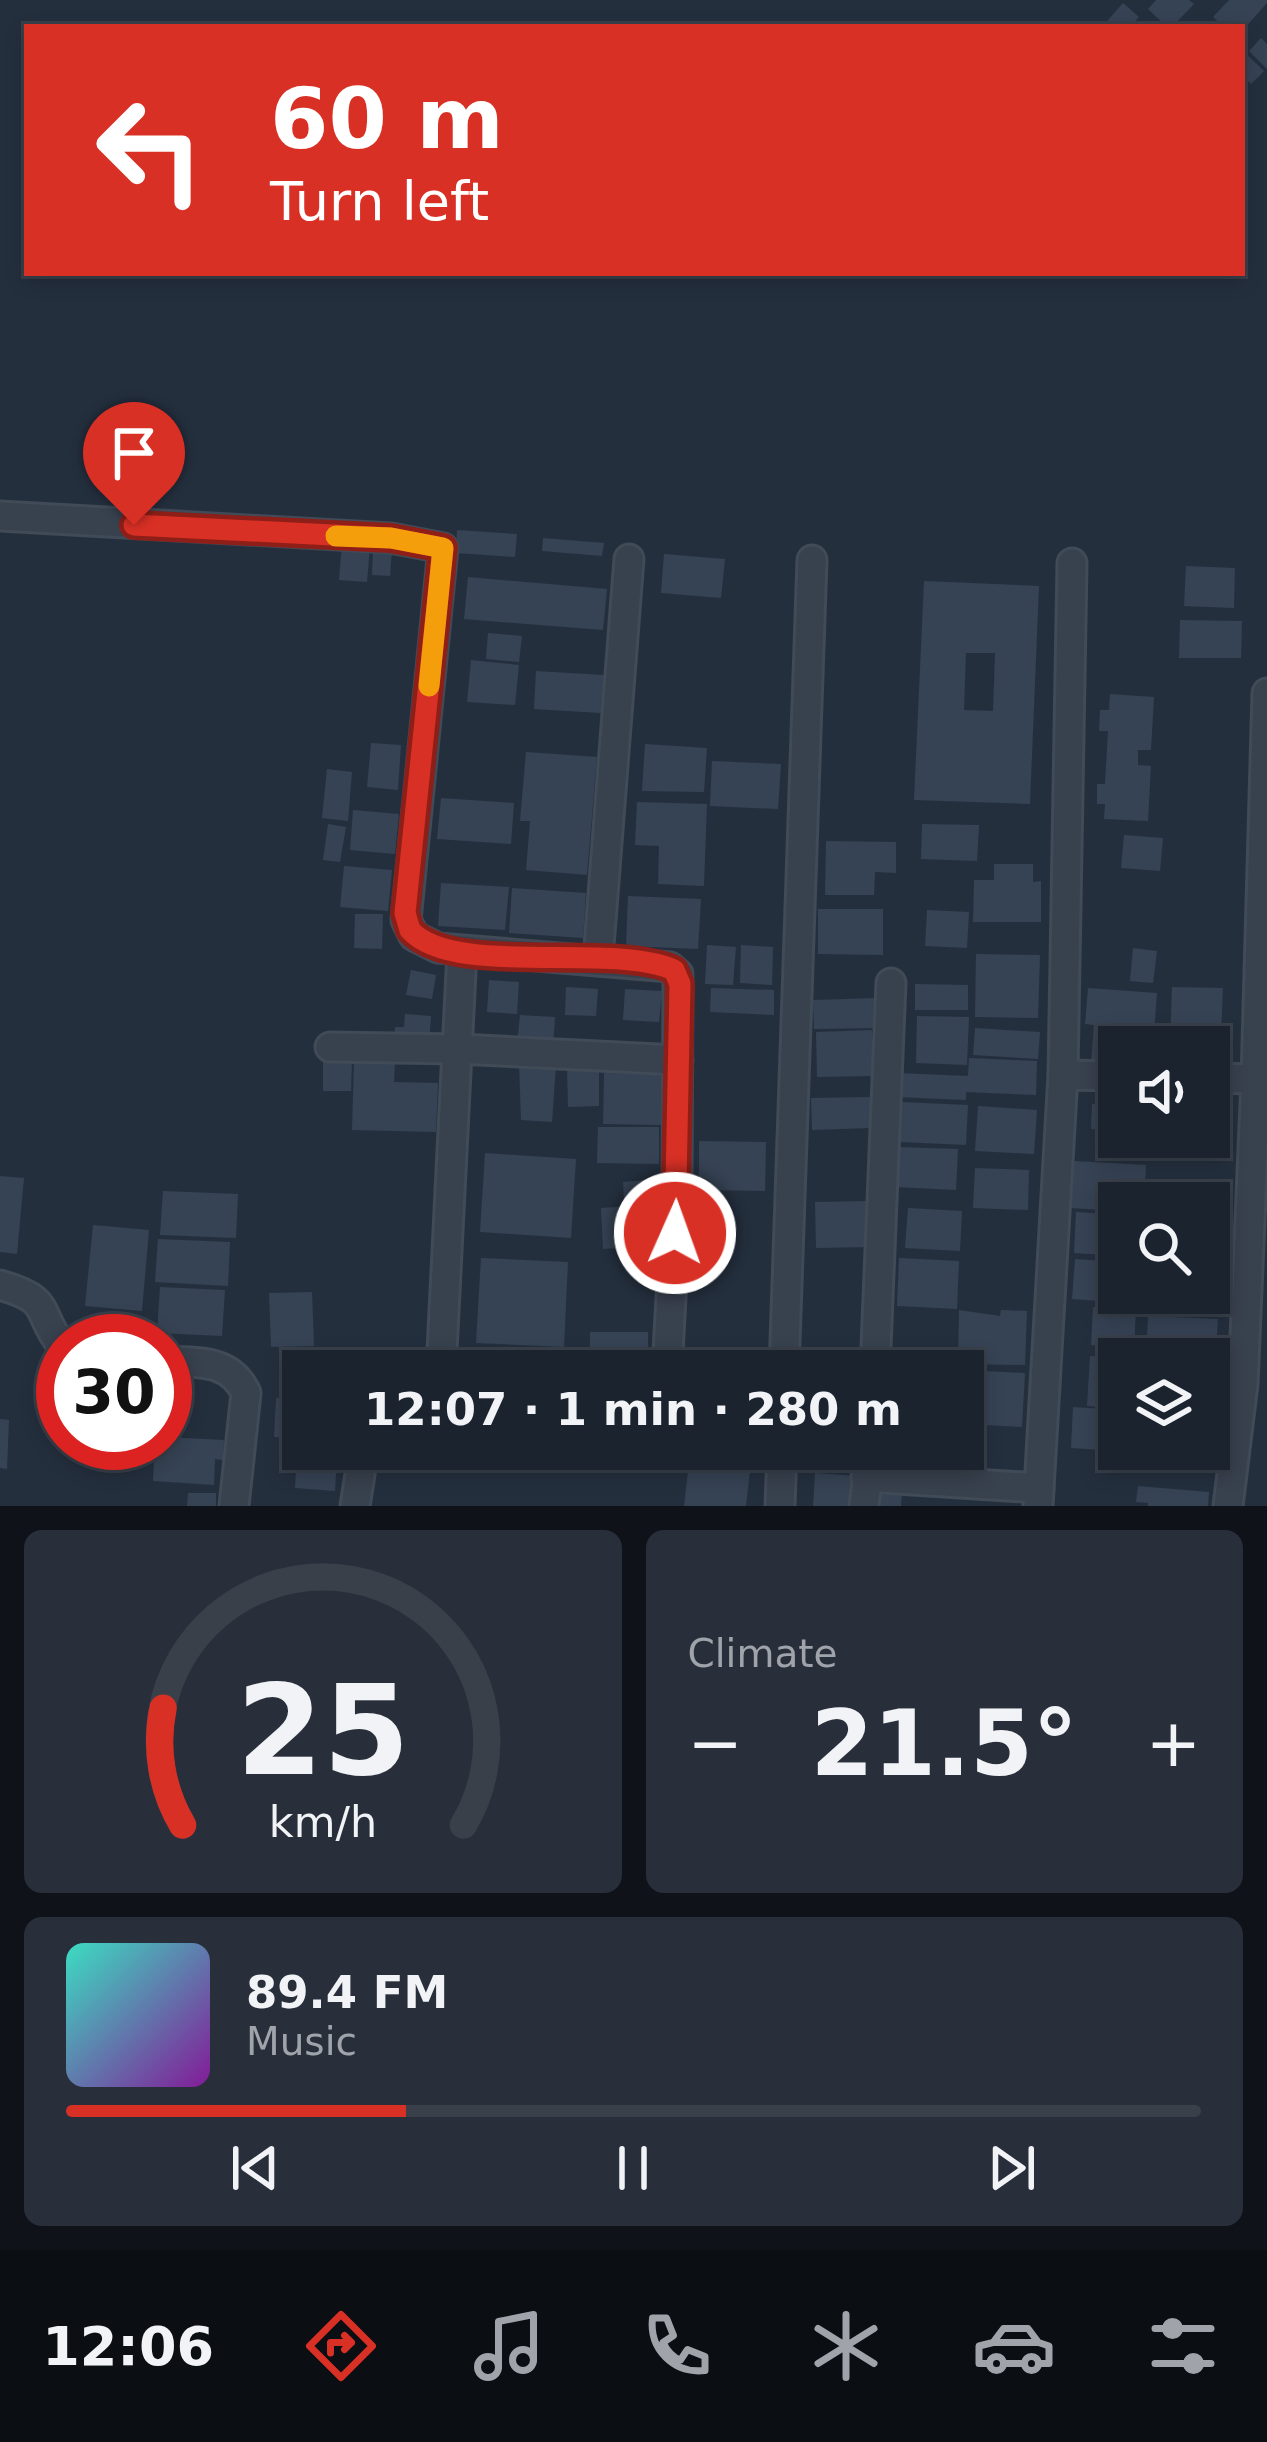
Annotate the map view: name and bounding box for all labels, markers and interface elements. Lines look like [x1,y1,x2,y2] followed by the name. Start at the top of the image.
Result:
[270,70,504,168] text: 60 m
[72,72,228,228] icon: left
[270,170,489,233] text: Turn left
[83,402,185,525] pin
[101,420,167,486] icon: arrive
[1098,1026,1230,1470] map controls
[1098,1026,1230,1158] button: sound
[612,1170,738,1296] position arrow
[1098,1182,1230,1314] button: search
[36,1314,192,1470] speed limit sign: 30
[1098,1338,1230,1470] button: layers
[364,1383,902,1436] text: 12:07 · 1 min · 280 m
[688,1631,838,1676] text: Climate
[236,1658,410,1803] text: 25
[811,1691,1078,1796] text: 21.5°
[688,1705,743,1782] text: −
[1146,1705,1201,1782] text: +
[269,1796,377,1846] text: km/h
[246,1966,448,2019] text: 89.4 FM
[246,2019,357,2064] text: Music
[222,2135,288,2201] icon: previous
[600,2135,666,2201] icon: pause
[979,2135,1045,2201] icon: next
[299,2304,383,2388] icon: directions
[467,2304,551,2388] icon: music
[635,2304,719,2388] icon: phone
[804,2304,888,2388] icon: climate
[972,2304,1056,2388] icon: car
[1141,2304,1225,2388] icon: filters
[42,2315,214,2378] text: 12:06

